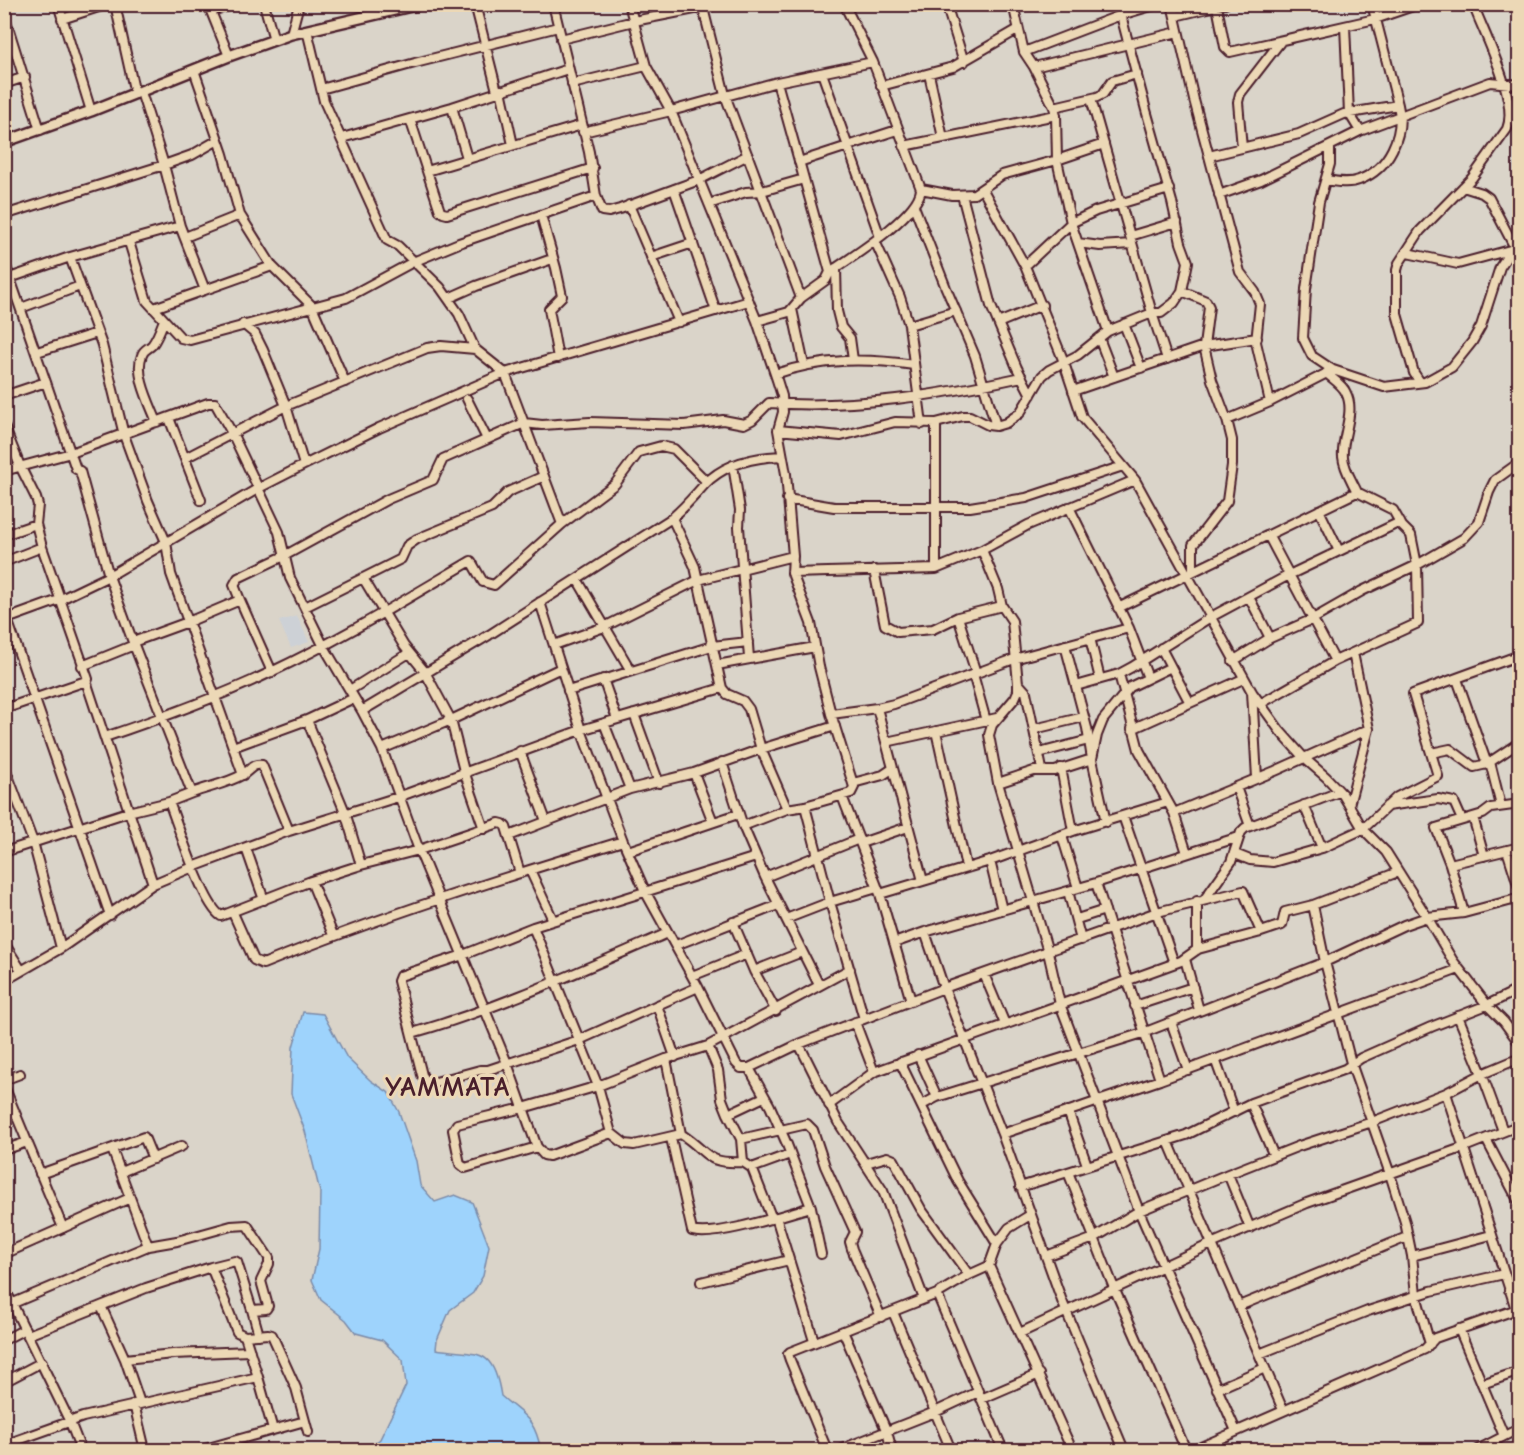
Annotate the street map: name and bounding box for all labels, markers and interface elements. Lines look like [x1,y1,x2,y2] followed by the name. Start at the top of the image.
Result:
[385,1071,511,1103] district label: YAMMATA

